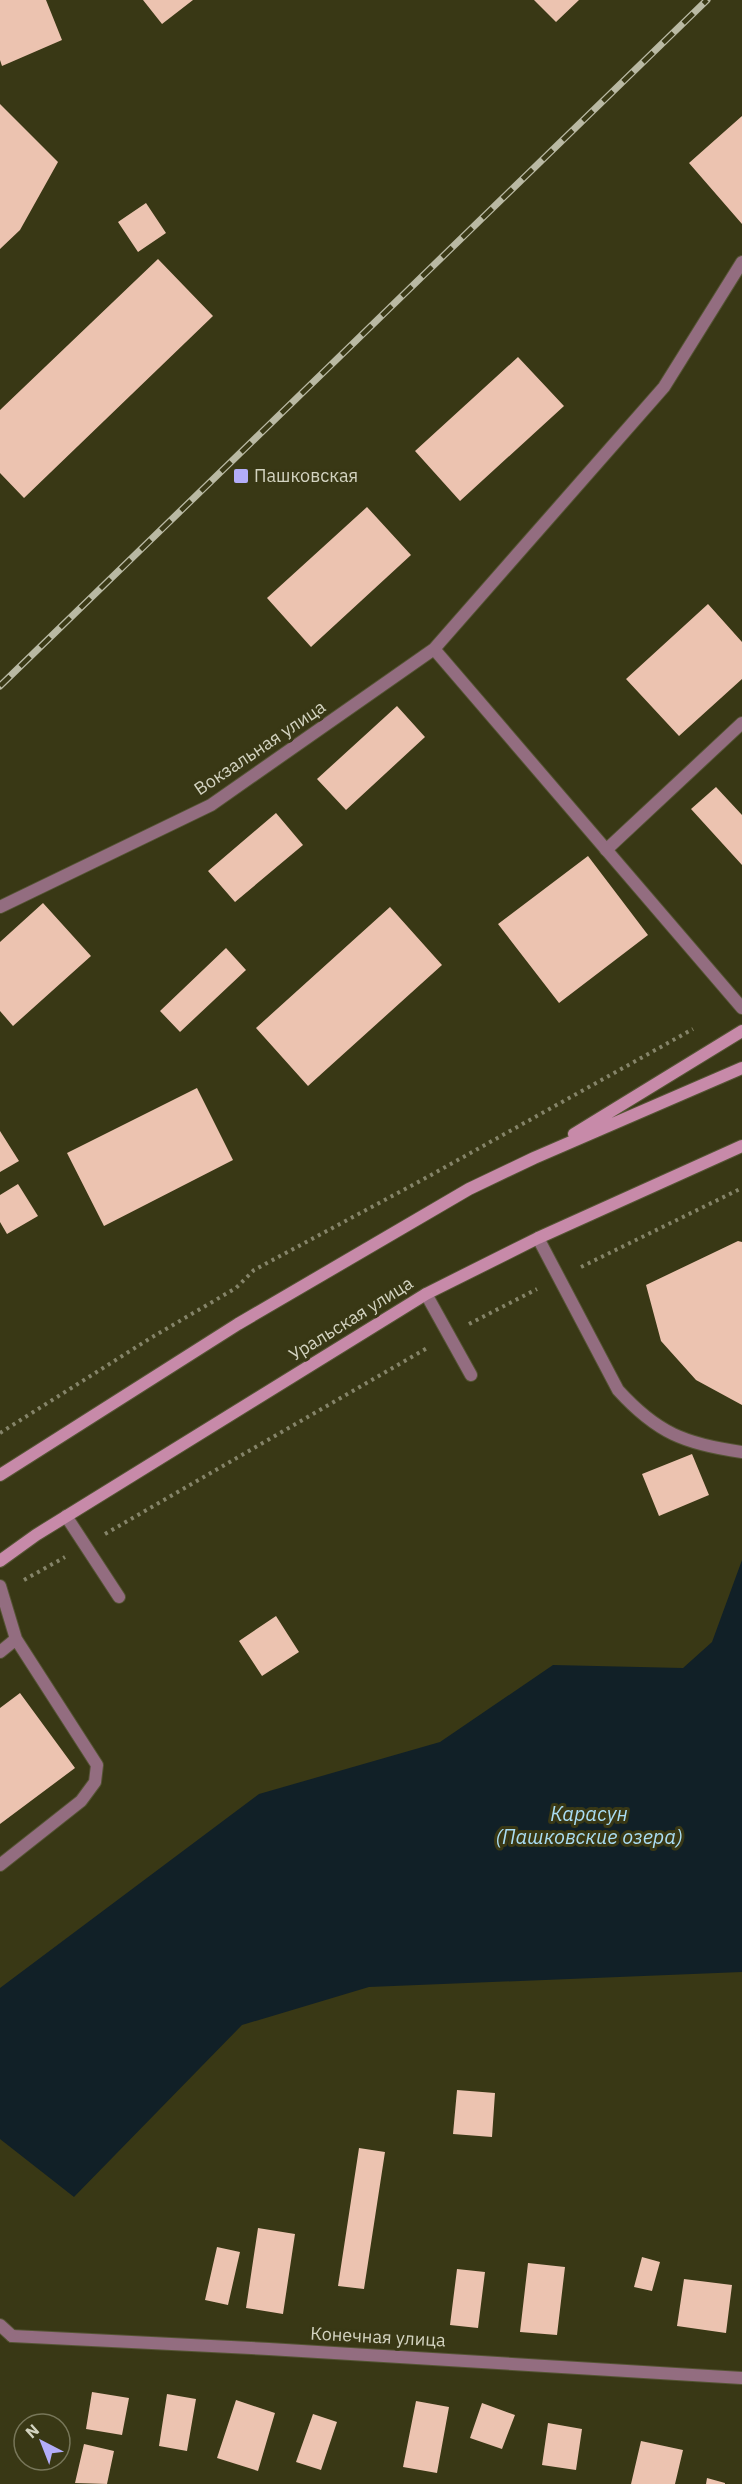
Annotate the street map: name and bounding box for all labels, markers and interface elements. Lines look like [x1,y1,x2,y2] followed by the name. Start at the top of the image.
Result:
[254,464,358,487] place label: Пашковская
[232,467,250,485] marker: Пашковская
[190,695,330,800] street label: Вокзальная улица
[284,1271,417,1366] street label: Уральская улица
[495,1800,683,1850] water label: Карасун (Пашковские озера)
[310,2321,447,2352] street label: Конечная улица
[12,2412,72,2472] north arrow
[21,2420,43,2442] text: N

